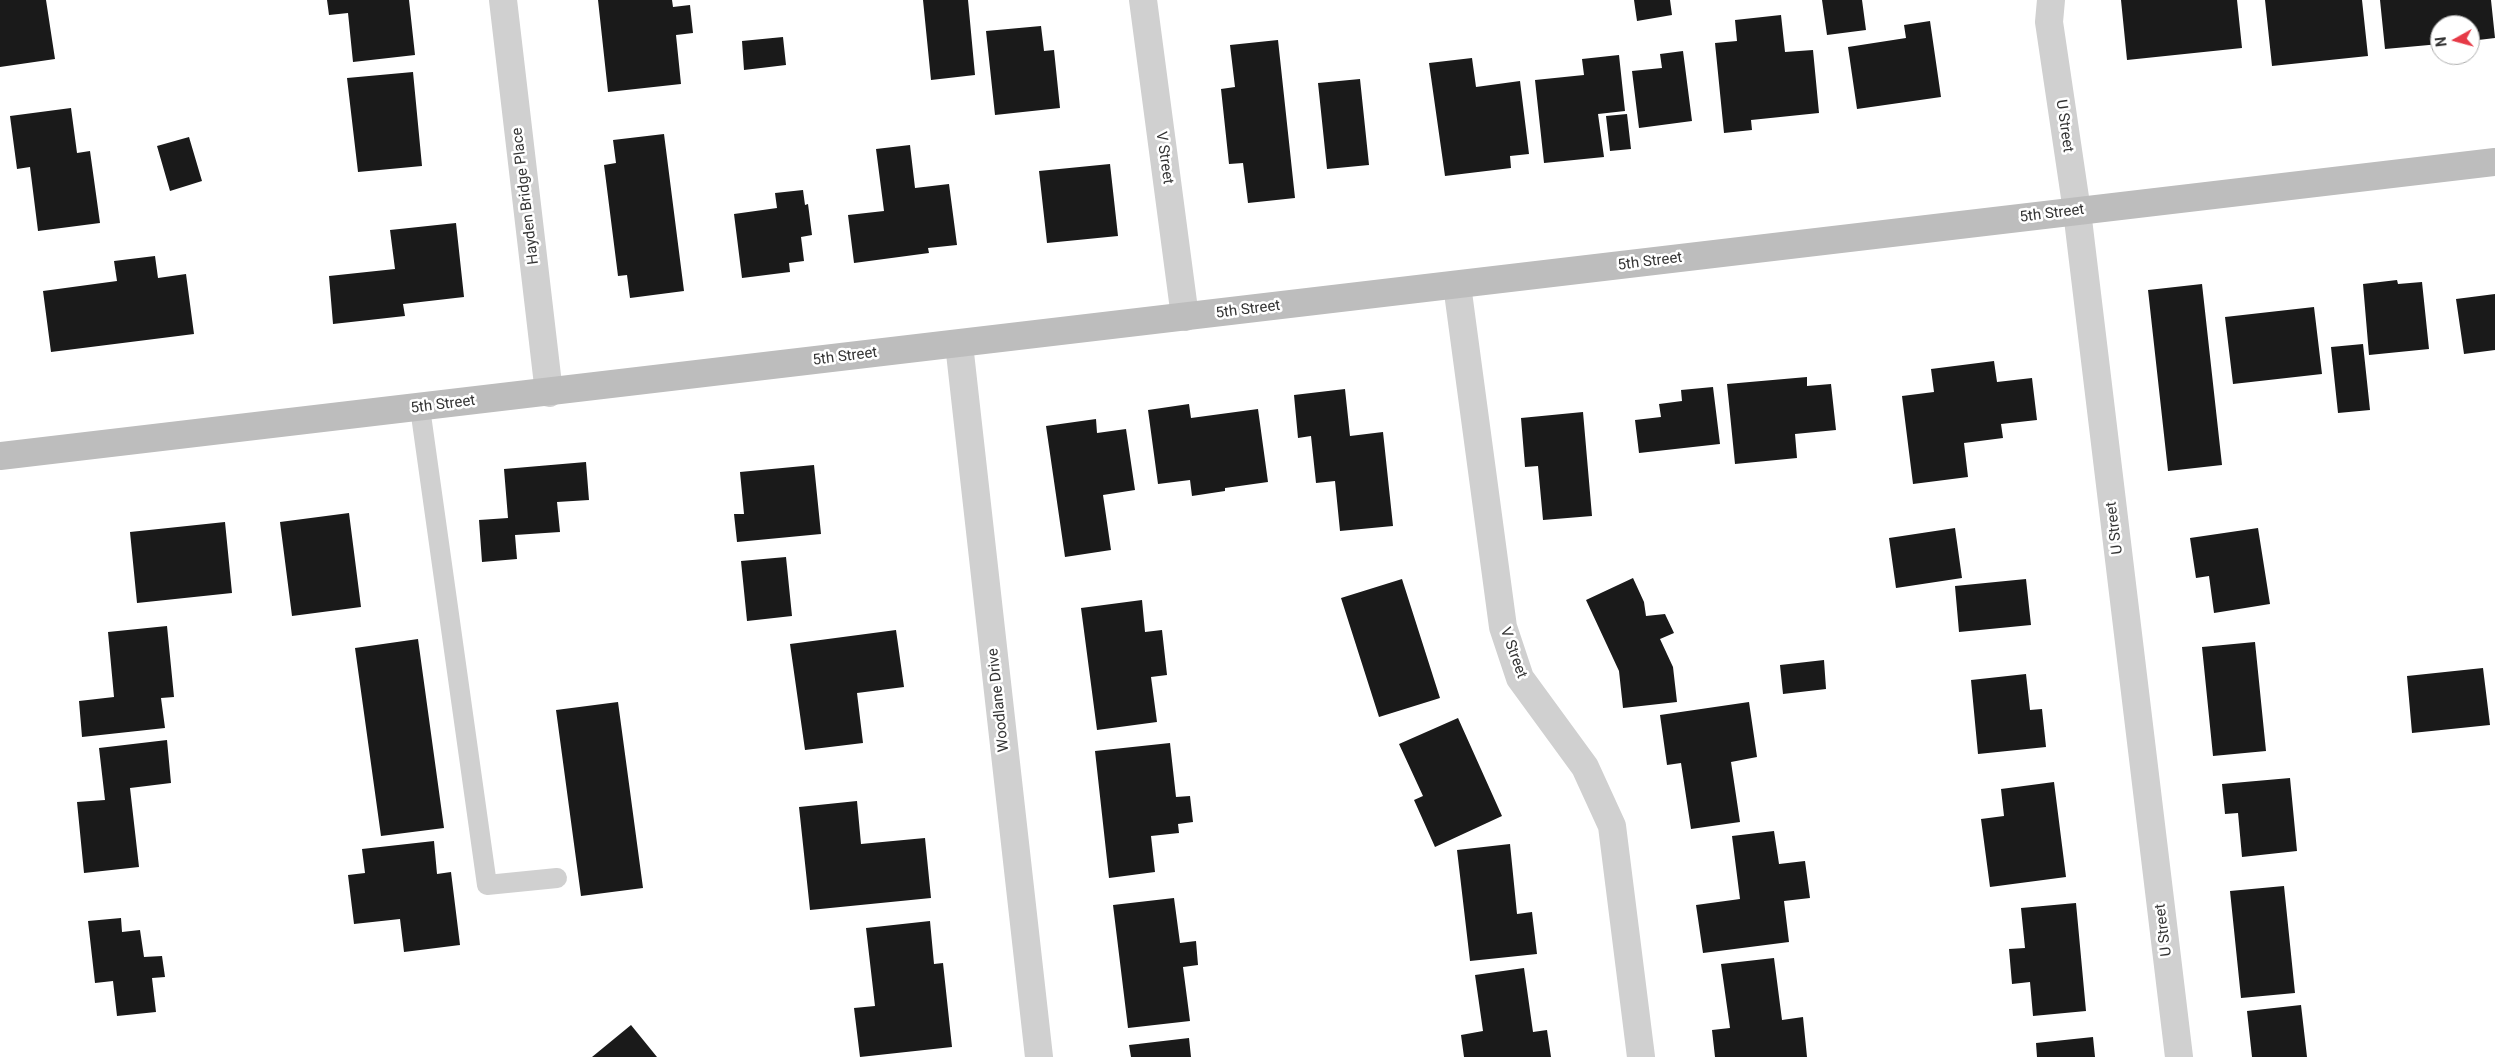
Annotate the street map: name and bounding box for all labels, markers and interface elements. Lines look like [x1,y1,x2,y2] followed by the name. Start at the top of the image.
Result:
[2430,15,2480,65] north arrow
[2433,36,2450,48] text: N
[2051,98,2077,154] street label: U Street
[509,126,543,266] street label: Hayden Bridge Place
[1151,131,1177,185] street label: V Street
[2019,201,2085,227] street label: 5th Street
[1617,249,1683,275] street label: 5th Street
[1215,297,1281,323] street label: 5th Street
[812,344,878,370] street label: 5th Street
[410,392,476,418] street label: 5th Street
[2103,501,2127,555] street label: U Street
[1496,625,1530,681] street label: V Street
[985,647,1013,753] street label: Woodlane Drive
[2152,903,2176,957] street label: U Street

